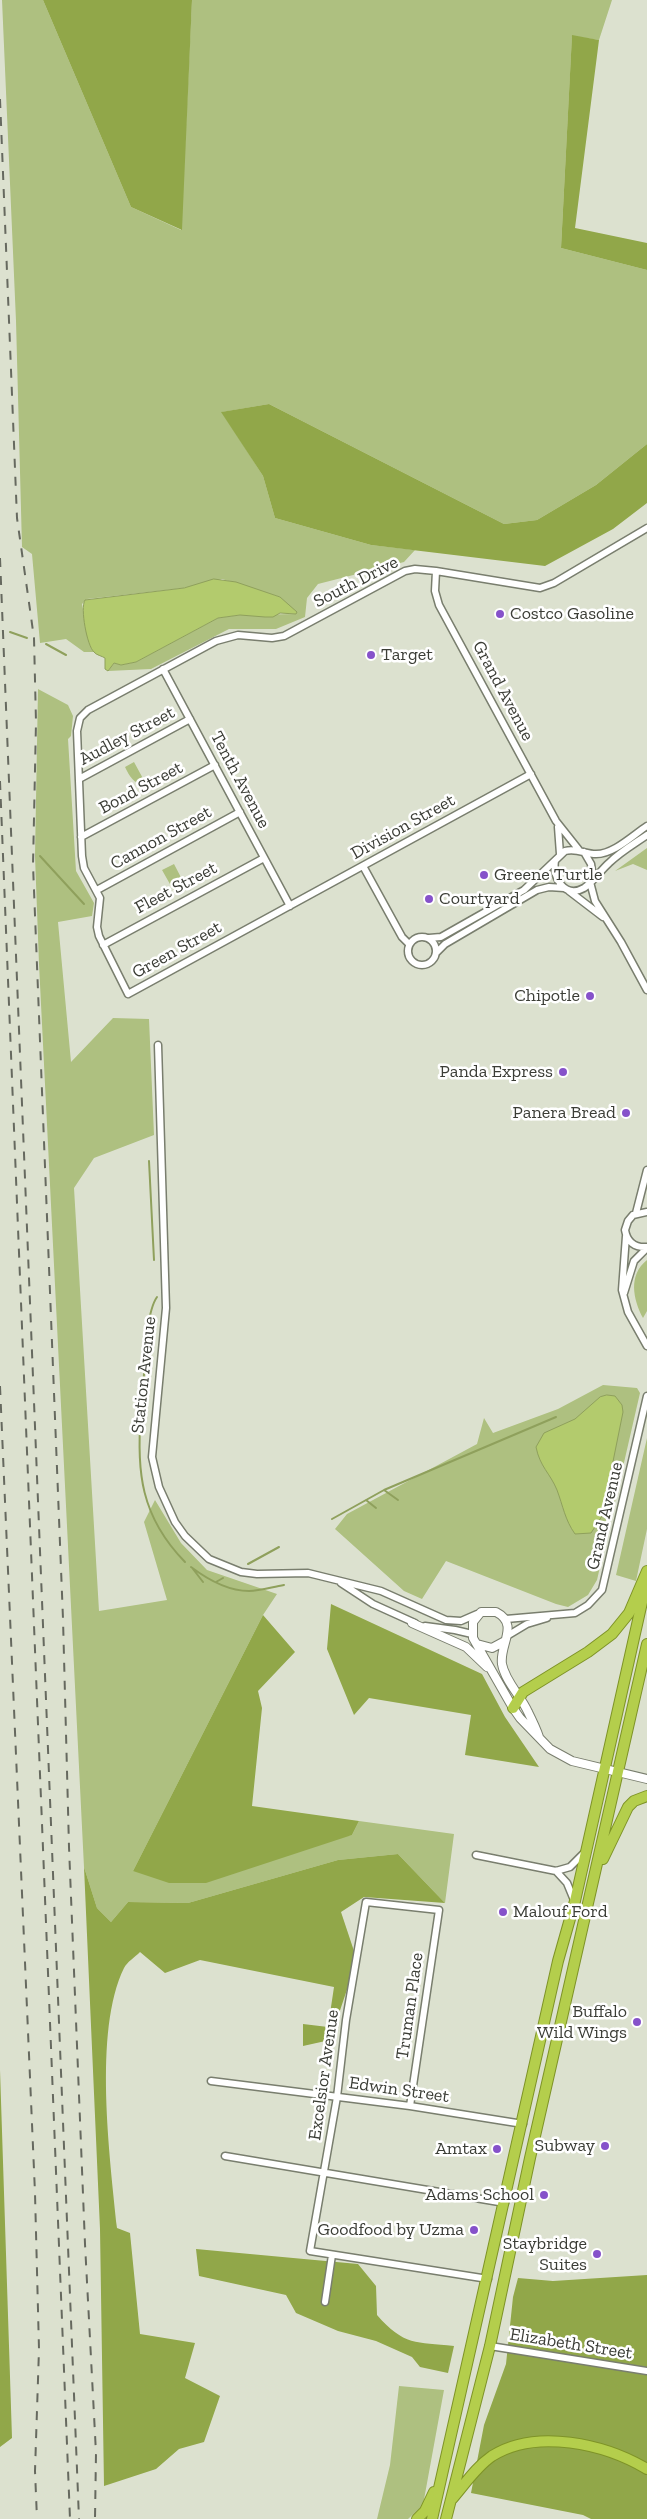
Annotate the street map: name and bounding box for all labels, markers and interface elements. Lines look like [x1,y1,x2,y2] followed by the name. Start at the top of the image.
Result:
[310,551,402,613] street label: South Drive
[510,603,634,625] place label: Costco Gasoline
[494,608,506,620] marker: Costco Gasoline
[468,637,538,745] street label: Grand Avenue
[381,644,433,666] place label: Target
[365,649,377,661] marker: Target
[76,702,178,770] street label: Audley Street
[205,728,275,832] street label: Tenth Avenue
[95,757,187,819] street label: Bond Street
[347,790,459,864] street label: Division Street
[107,801,215,875] street label: Cannon Street
[131,857,221,919] street label: Fleet Street
[494,864,603,886] place label: Greene Turtle
[478,869,490,881] marker: Greene Turtle
[439,888,520,910] place label: Courtyard
[423,893,435,905] marker: Courtyard
[129,917,225,983] street label: Green Street
[514,985,580,1007] place label: Chipotle
[584,990,596,1002] marker: Chipotle
[440,1061,553,1083] place label: Panda Express
[557,1066,569,1078] marker: Panda Express
[513,1102,616,1124] place label: Panera Bread
[620,1107,632,1119] marker: Panera Bread
[127,1316,161,1434] street label: Station Avenue
[582,1460,628,1572] street label: Grand Avenue
[513,1901,608,1923] place label: Malouf Ford
[497,1906,509,1918] marker: Malouf Ford
[392,1951,428,2061] street label: Truman Place
[537,2001,627,2044] place label: Buffalo Wild Wings
[304,2008,344,2142] street label: Excelsior Avenue
[631,2016,643,2028] marker: Buffalo Wild Wings
[347,2072,451,2108] street label: Edwin Street
[535,2135,595,2157] place label: Subway
[435,2138,487,2160] place label: Amtax
[599,2140,611,2152] marker: Subway
[491,2143,503,2155] marker: Amtax
[425,2184,534,2206] place label: Adams School
[538,2189,550,2201] marker: Adams School
[318,2219,464,2241] place label: Goodfood by Uzma
[468,2224,480,2236] marker: Goodfood by Uzma
[503,2233,587,2276] place label: Staybridge Suites
[591,2248,603,2260] marker: Staybridge Suites
[508,2324,634,2364] street label: Elizabeth Street

